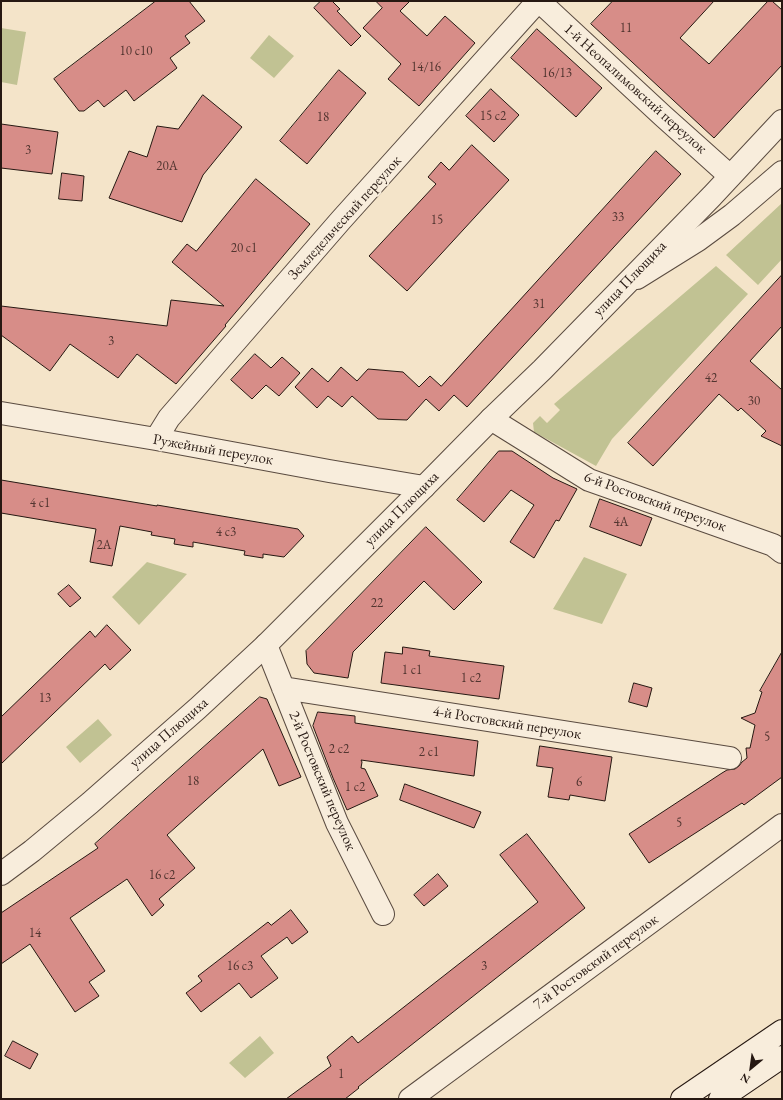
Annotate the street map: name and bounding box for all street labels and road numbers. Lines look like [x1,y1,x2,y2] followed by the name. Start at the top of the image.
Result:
[560,20,710,158] street label: 1-й Неопалимовский переулок
[285,152,405,284] street label: Земледельческий переулок
[589,237,671,321] street label: улица Плющиха
[151,431,275,469] street label: Ружейный переулок
[361,468,443,550] street label: улица Плющиха
[581,468,729,536] street label: 6-й Ростовский переулок
[126,694,212,772] street label: улица Плющиха
[431,702,583,744] street label: 4-й Ростовский переулок
[284,708,360,854] street label: 2-й Ростовский переулок
[530,911,662,1013] street label: 7-й Ростовский переулок

